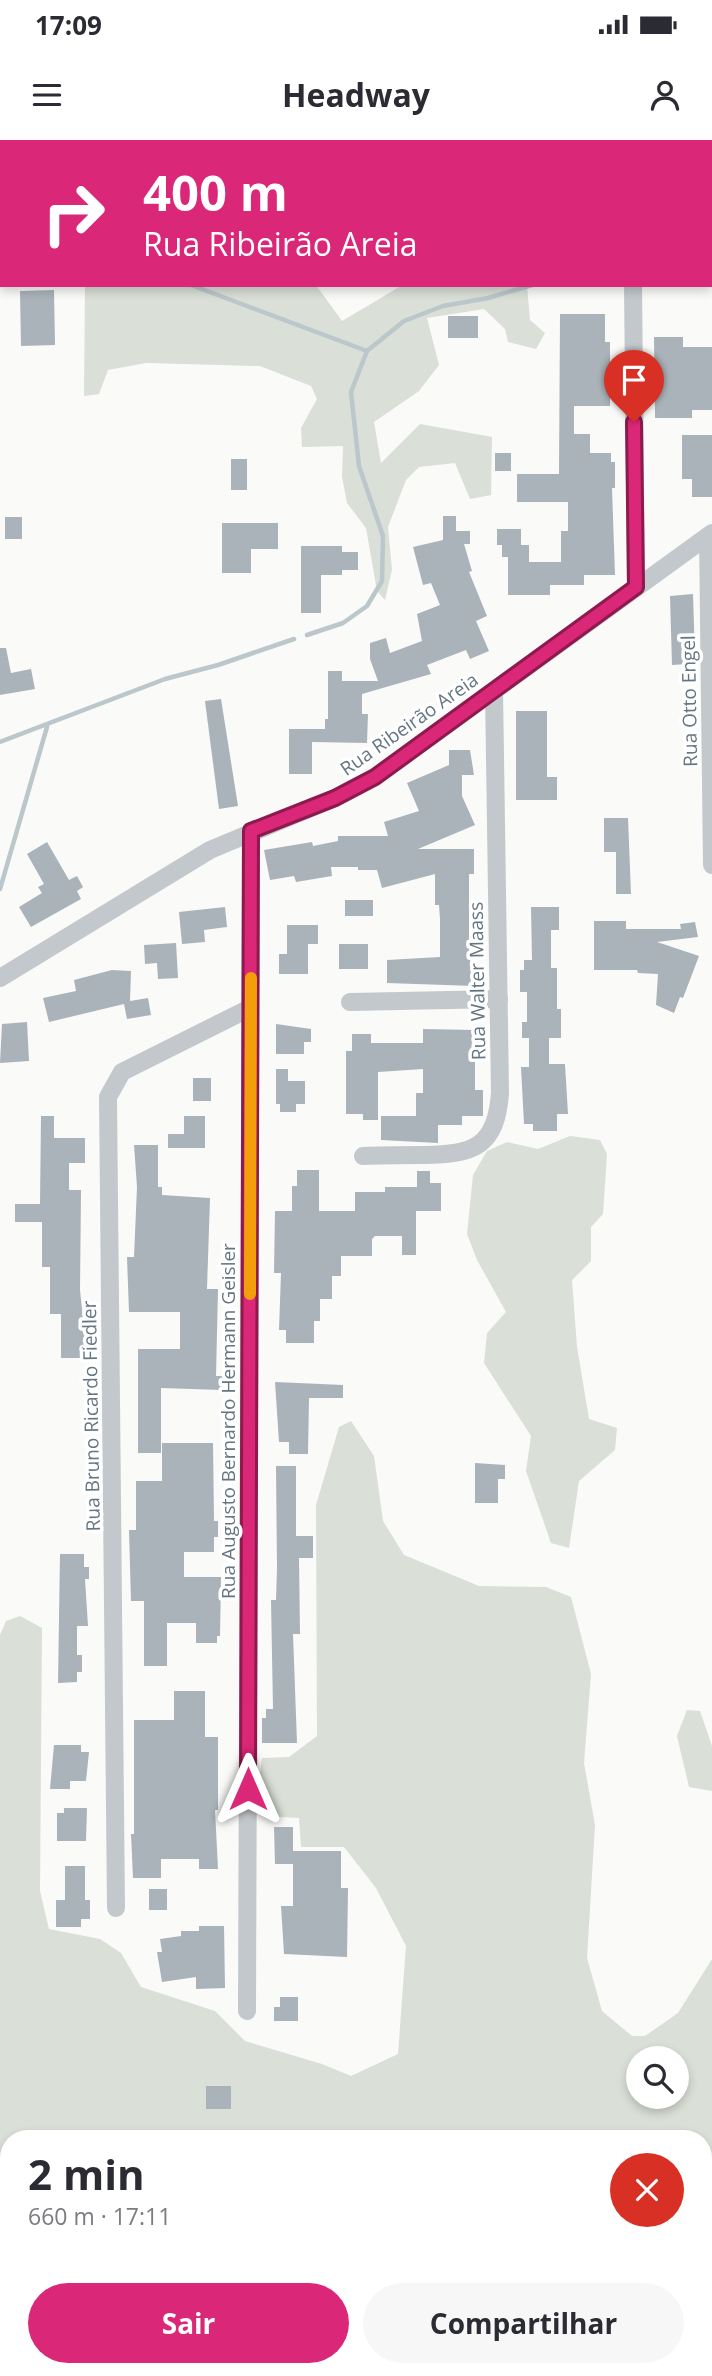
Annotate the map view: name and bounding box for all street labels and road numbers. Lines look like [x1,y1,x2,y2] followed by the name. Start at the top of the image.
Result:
[675,635,703,767] street label: Rua Otto Engel
[335,667,483,781] street label: Rua Ribeirão Areia
[463,902,491,1060] street label: Rua Walter Maass
[215,1243,241,1599] street label: Rua Augusto Bernardo Hermann Geisler
[76,1300,106,1532] street label: Rua Bruno Ricardo Fiedler

